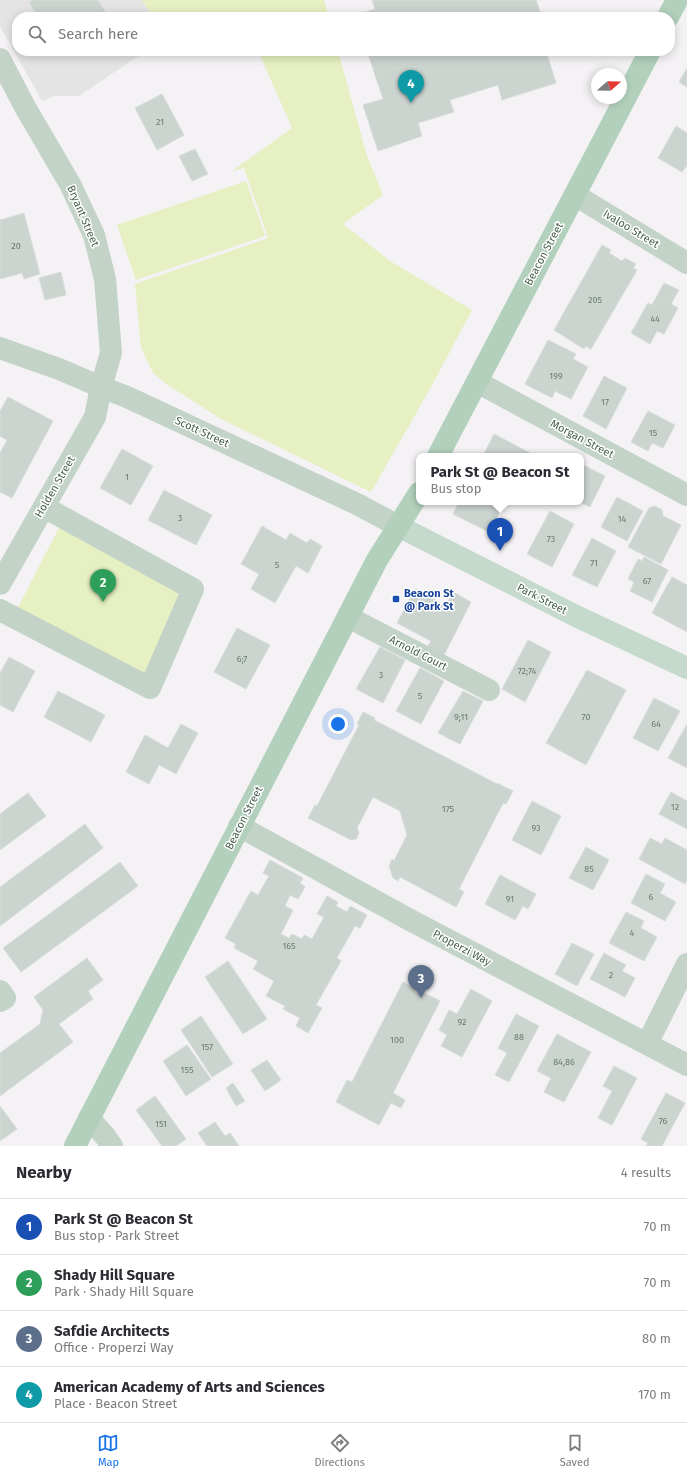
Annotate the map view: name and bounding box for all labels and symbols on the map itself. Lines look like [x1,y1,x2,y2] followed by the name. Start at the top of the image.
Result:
[591,68,627,104] north arrow
[398,70,424,103] pin: 4
[156,117,164,127] house number: 21
[64,183,102,249] street label: Bryant Street
[601,207,661,251] street label: Ivaloo Street
[522,220,566,288] street label: Beacon Street
[11,241,21,251] house number: 20
[588,295,602,305] house number: 205
[650,314,660,324] house number: 44
[549,371,563,381] house number: 199
[601,397,609,407] house number: 17
[173,414,231,450] street label: Scott Street
[548,417,616,461] street label: Morgan Street
[649,428,658,438] house number: 15
[32,454,78,520] street label: Holden Street
[125,472,129,482] house number: 1
[178,513,182,523] house number: 3
[618,514,627,524] house number: 14
[487,518,513,551] pin: 1
[547,534,555,544] house number: 73
[590,558,598,568] house number: 71
[275,560,280,570] house number: 5
[90,569,116,602] pin: 2
[643,576,651,586] house number: 67
[515,581,569,617] street label: Park Street
[404,587,454,613] place label: Beacon St @ Park St
[391,594,401,604] marker: Beacon St @ Park St
[387,633,449,673] street label: Arnold Court
[237,654,247,664] house number: 6;7
[518,666,537,676] house number: 72;74
[379,670,383,680] house number: 3
[418,691,423,701] house number: 5
[454,712,468,722] house number: 9;11
[582,712,590,722] house number: 70
[328,714,348,734] your location
[651,719,661,729] house number: 64
[222,784,266,852] street label: Beacon Street
[671,802,679,812] house number: 12
[442,804,455,814] house number: 175
[531,823,541,833] house number: 93
[584,864,594,874] house number: 85
[649,892,654,902] house number: 6
[506,894,514,904] house number: 91
[431,927,494,969] street label: Properzi Way
[630,928,635,938] house number: 4
[282,941,296,951] house number: 165
[408,965,434,998] pin: 3
[609,970,613,980] house number: 2
[458,1017,466,1027] house number: 92
[514,1032,524,1042] house number: 88
[390,1035,404,1045] house number: 100
[201,1042,213,1052] house number: 157
[553,1057,575,1067] house number: 84,86
[181,1065,194,1075] house number: 155
[659,1116,667,1126] house number: 76
[155,1119,167,1129] house number: 151

